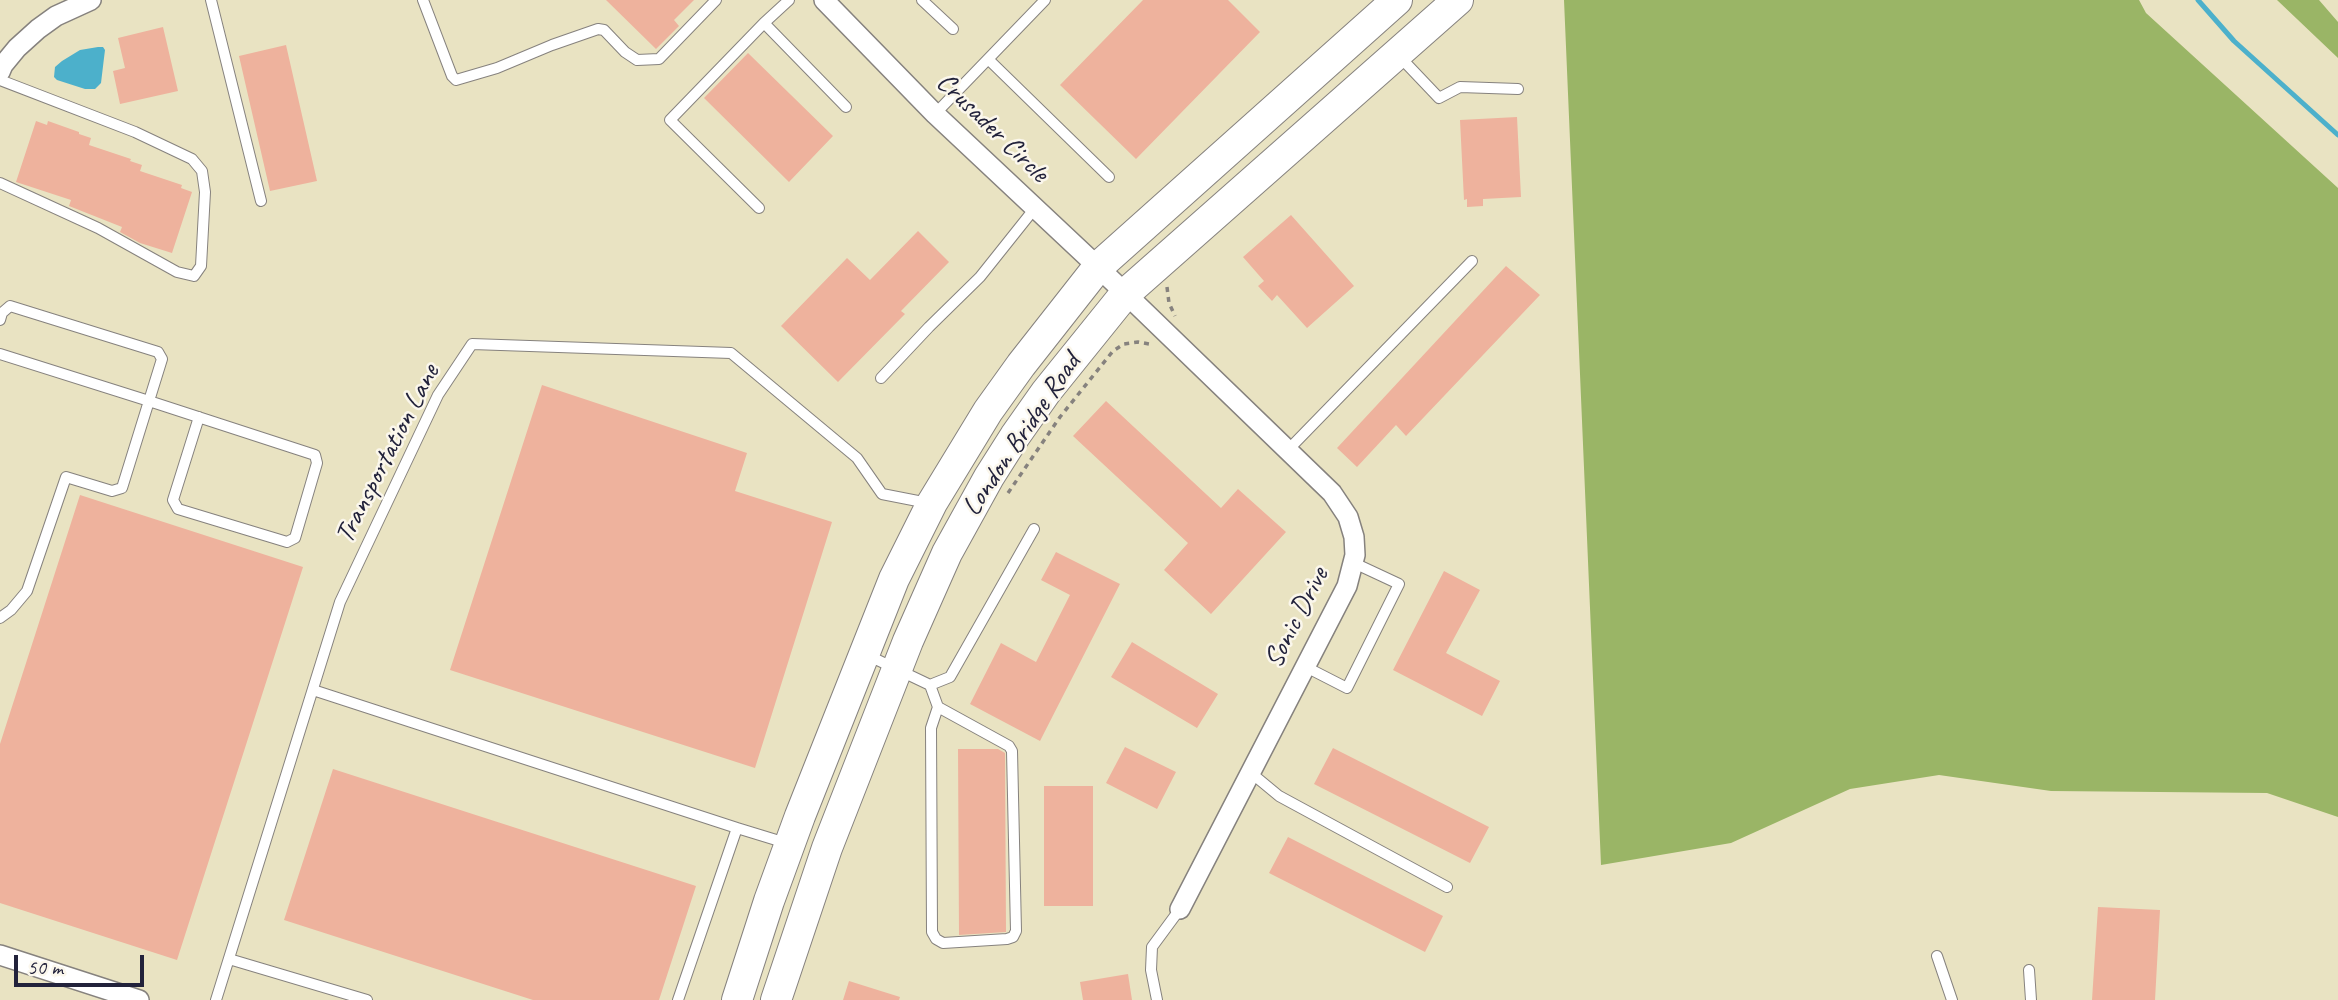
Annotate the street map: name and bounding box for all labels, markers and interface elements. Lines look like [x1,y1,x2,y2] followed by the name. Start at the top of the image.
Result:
[929,66,1055,190] street label: Crusader Circle
[955,348,1089,522] street label: London Bridge Road
[329,359,447,549] street label: Transportation Lane
[1258,562,1336,674] street label: Sonic Drive
[18,940,147,984] scale bar
[27,954,63,980] text: 50 m

